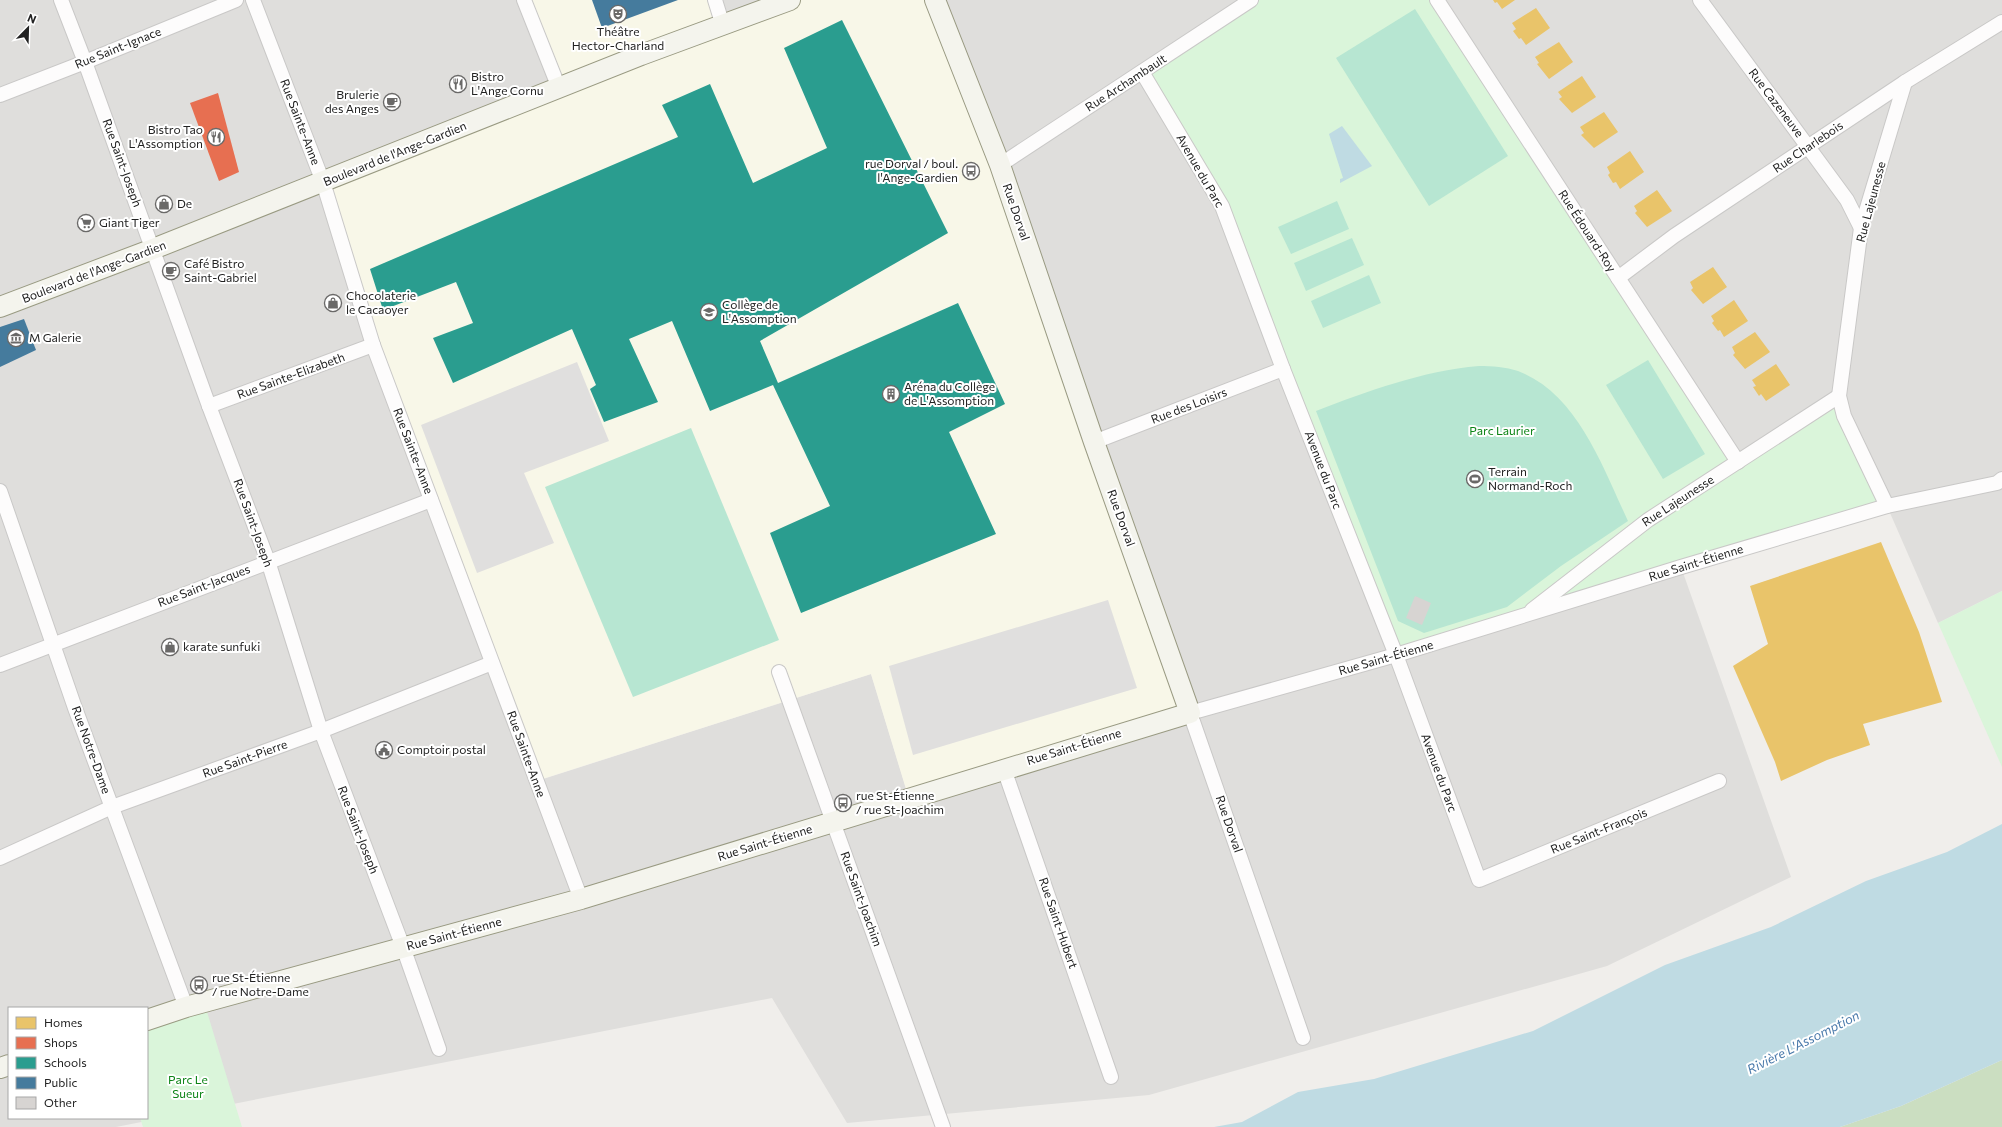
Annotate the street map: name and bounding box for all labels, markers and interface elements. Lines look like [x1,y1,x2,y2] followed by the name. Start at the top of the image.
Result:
[608,4,628,24] theatre icon: Théâtre Hector-Charland
[8,8,48,48] north arrow
[26,11,38,26] text: N
[72,23,163,71] street label: Rue Saint-Ignace
[572,24,664,52] place label: Théâtre Hector-Charland
[1082,51,1169,114] street label: Rue Archambault
[1746,65,1807,139] street label: Rue Cazeneuve
[471,69,544,97] place label: Bistro L'Ange Cornu
[448,74,468,94] restaurant icon: Bistro L'Ange Cornu
[278,77,324,167] street label: Rue Sainte-Anne
[325,87,379,115] place label: Brulerie des Anges
[382,92,402,112] cafe icon: Brulerie des Anges
[100,117,145,209] street label: Rue Saint-Joseph
[321,118,468,188] street label: Boulevard de l'Ange-Gardien
[1770,118,1845,175] street label: Rue Charlebois
[128,122,203,150] place label: Bistro Tao L'Assomption
[206,127,226,147] restaurant icon: Bistro Tao L'Assomption
[1174,131,1228,210] street label: Avenue du Parc
[865,156,958,184] place label: rue Dorval / boul. l'Ange-Gardien
[1853,160,1888,244] street label: Rue Lajeunesse
[961,161,981,181] bus stop icon: rue Dorval / boul. l'Ange-Gardien
[1001,181,1033,242] street label: Rue Dorval
[1556,187,1620,274] street label: Rue Édouard-Roy
[154,194,174,214] shop icon: De
[177,196,192,210] place label: De
[76,213,96,233] supermarket icon: Giant Tiger
[99,215,160,229] place label: Giant Tiger
[20,237,168,305] street label: Boulevard de l'Ange-Gardien
[184,256,257,284] place label: Café Bistro Saint-Gabriel
[161,261,181,281] cafe icon: Café Bistro Saint-Gabriel
[346,288,416,316] place label: Chocolaterie le Cacaoyer
[323,293,343,313] shop icon: Chocolaterie le Cacaoyer
[722,297,797,325] place label: Collège de L'Assomption
[699,302,719,322] school or university icon: Collège de L'Assomption
[6,328,26,348] museum icon: M Galerie
[29,330,81,344] place label: M Galerie
[235,349,346,401] street label: Rue Sainte-Elizabeth
[904,379,995,407] place label: Aréna du Collège de L'Assomption
[881,384,901,404] building icon: Aréna du Collège de L'Assomption
[1149,384,1229,426] street label: Rue des Loisirs
[391,406,437,496] street label: Rue Sainte-Anne
[1469,423,1535,437] park label: Parc Laurier
[1303,429,1345,511] street label: Avenue du Parc
[1488,464,1572,492] place label: Terrain Normand-Roch
[1465,469,1485,489] sports icon: Terrain Normand-Roch
[1639,472,1716,529] street label: Rue Lajeunesse
[231,477,276,569] street label: Rue Saint-Joseph
[1105,487,1139,548] street label: Rue Dorval
[1647,541,1745,583] street label: Rue Saint-Étienne
[155,561,252,610] street label: Rue Saint-Jacques
[160,637,180,657] shop icon: karate sunfuki
[1337,637,1435,677] street label: Rue Saint-Étienne
[183,639,260,653] place label: karate sunfuki
[70,704,114,795] street label: Rue Notre-Dame
[505,709,549,799] street label: Rue Sainte-Anne
[1025,725,1123,767] street label: Rue Saint-Étienne
[1419,731,1461,814] street label: Avenue du Parc
[200,736,289,780] street label: Rue Saint-Pierre
[374,740,394,760] public building icon: Comptoir postal
[397,742,486,756] place label: Comptoir postal
[335,784,382,876] street label: Rue Saint-Joseph
[856,788,944,817] place label: rue St-Étienne / rue St-Joachim
[833,793,853,813] bus stop icon: rue St-Étienne / rue St-Joachim
[1214,793,1246,854] street label: Rue Dorval
[1548,804,1649,856] street label: Rue Saint-François
[716,821,814,863] street label: Rue Saint-Étienne
[837,849,886,948] street label: Rue Saint-Joachim
[1037,875,1081,970] street label: Rue Saint-Hubert
[405,914,503,952] street label: Rue Saint-Étienne
[212,970,309,998] place label: rue St-Étienne / rue Notre-Dame
[189,975,209,995] bus stop icon: rue St-Étienne / rue Notre-Dame
[8,1007,148,1119] legend
[1744,1007,1862,1077] water label: Rivière L'Assomption
[44,1015,82,1029] text: Homes
[44,1035,78,1049] text: Shops
[44,1055,87,1069] text: Schools
[168,1072,208,1100] park label: Parc Le Sueur
[44,1075,77,1089] text: Public
[44,1095,77,1109] text: Other

